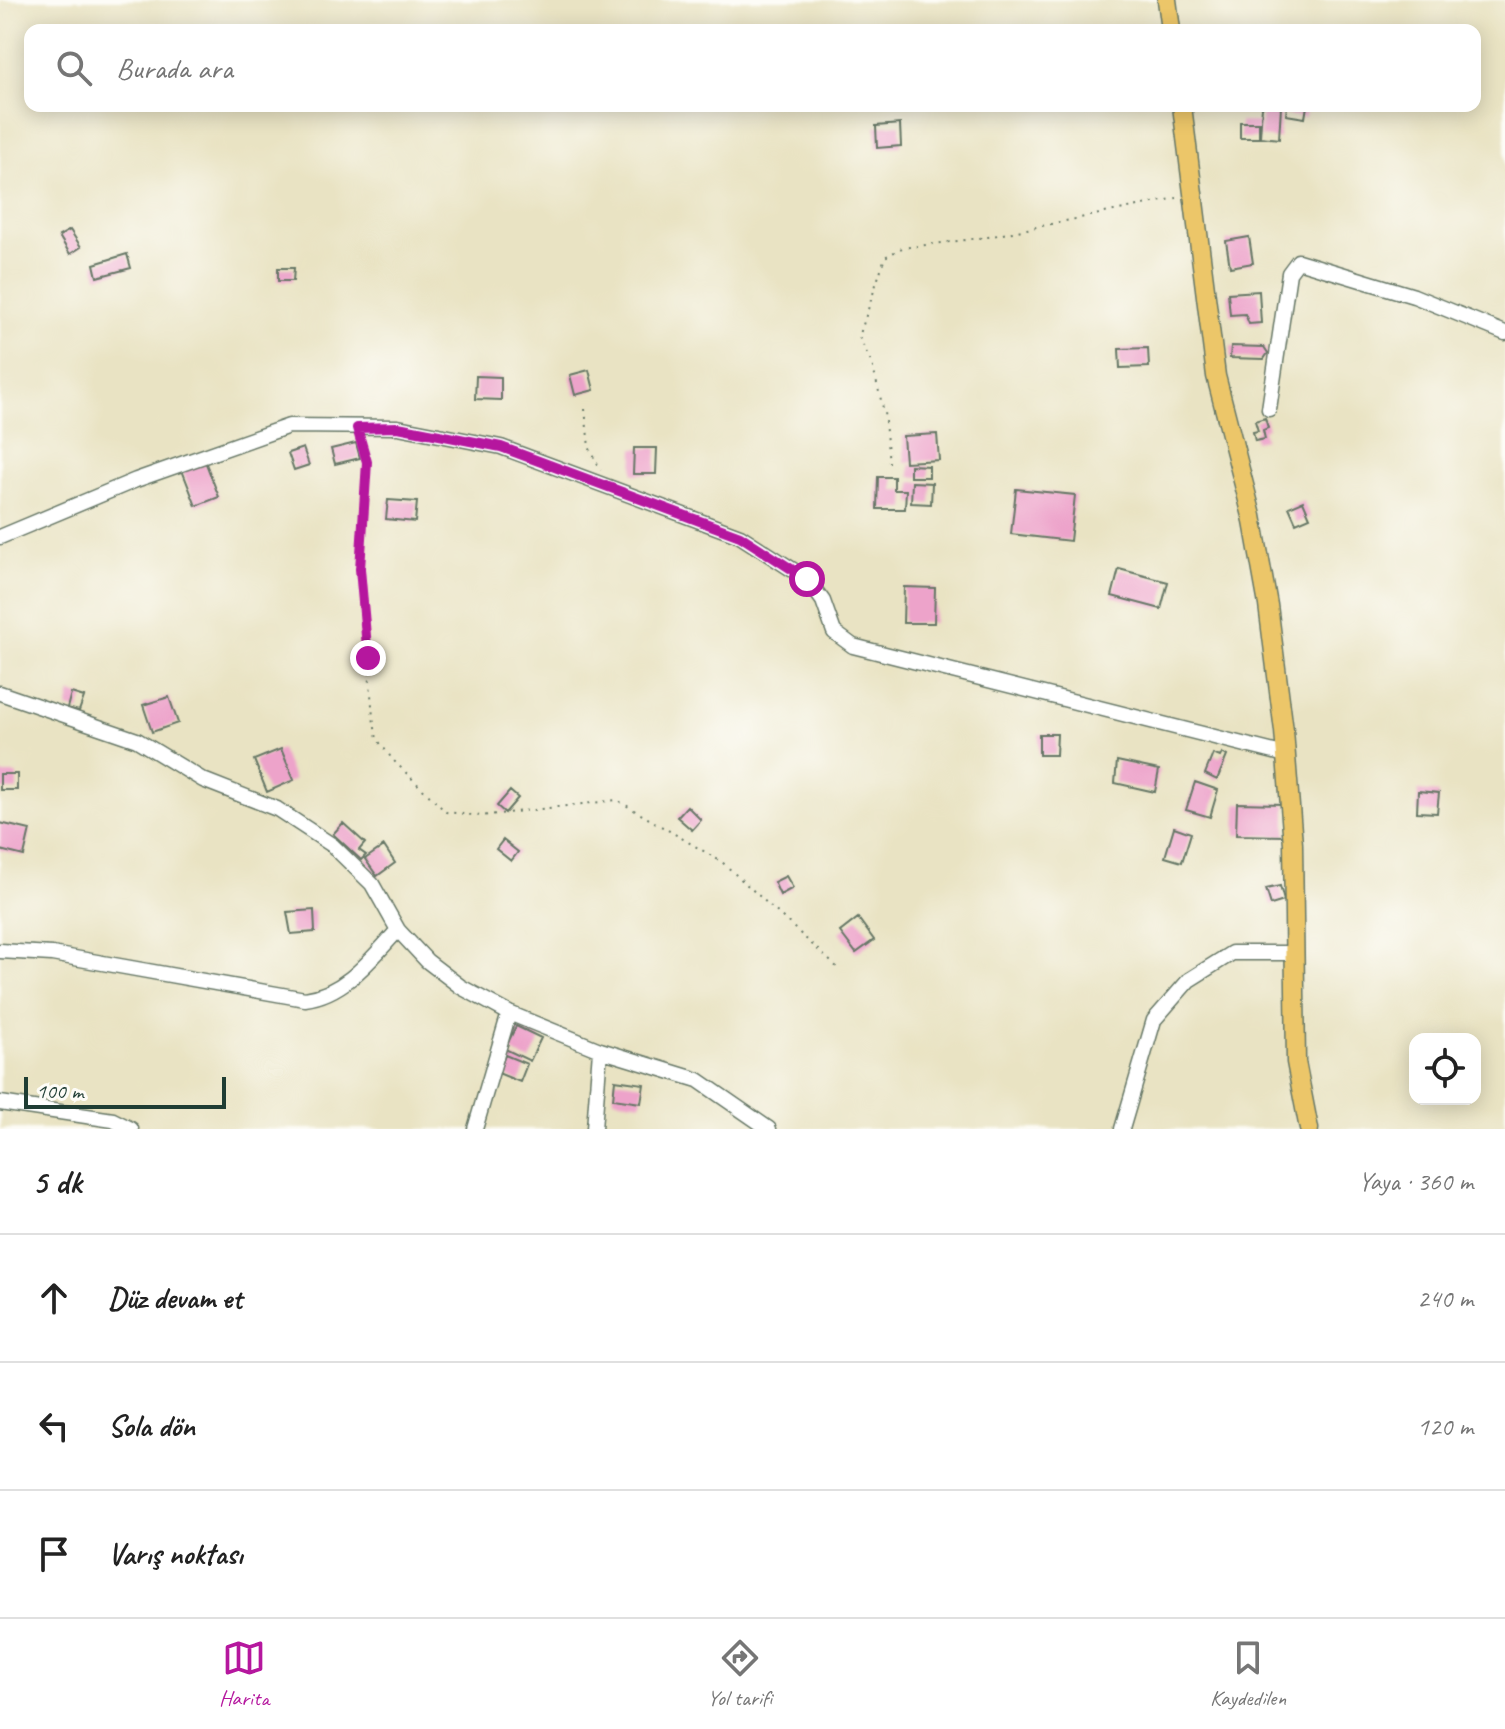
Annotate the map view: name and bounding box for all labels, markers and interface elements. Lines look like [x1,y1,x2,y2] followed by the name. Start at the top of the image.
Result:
[24,24,1481,112] search box
[52,46,96,90] icon: search
[116,49,233,87] text: Burada ara
[789,561,825,597] route start
[350,640,386,676] route end
[1409,1033,1481,1105] map controls
[1409,1033,1481,1105] button: locate
[24,1073,226,1109] scale bar
[36,1077,83,1105] text: 100 m
[32,1160,81,1203] text: 5 dk
[1358,1165,1473,1198] text: Yaya · 360 m
[32,1276,76,1320] icon: ahead
[108,1279,242,1317] text: Düz devam et
[1417,1282,1473,1315] text: 240 m
[32,1404,76,1448] icon: left
[108,1407,195,1445] text: Sola dön
[1417,1410,1473,1443] text: 120 m
[32,1532,76,1576] icon: arrive
[108,1535,243,1573] text: Varış noktası
[219,1636,269,1712] tab: Harita
[707,1636,772,1712] tab: Yol tarifi
[1210,1636,1286,1712] tab: Kaydedilen

